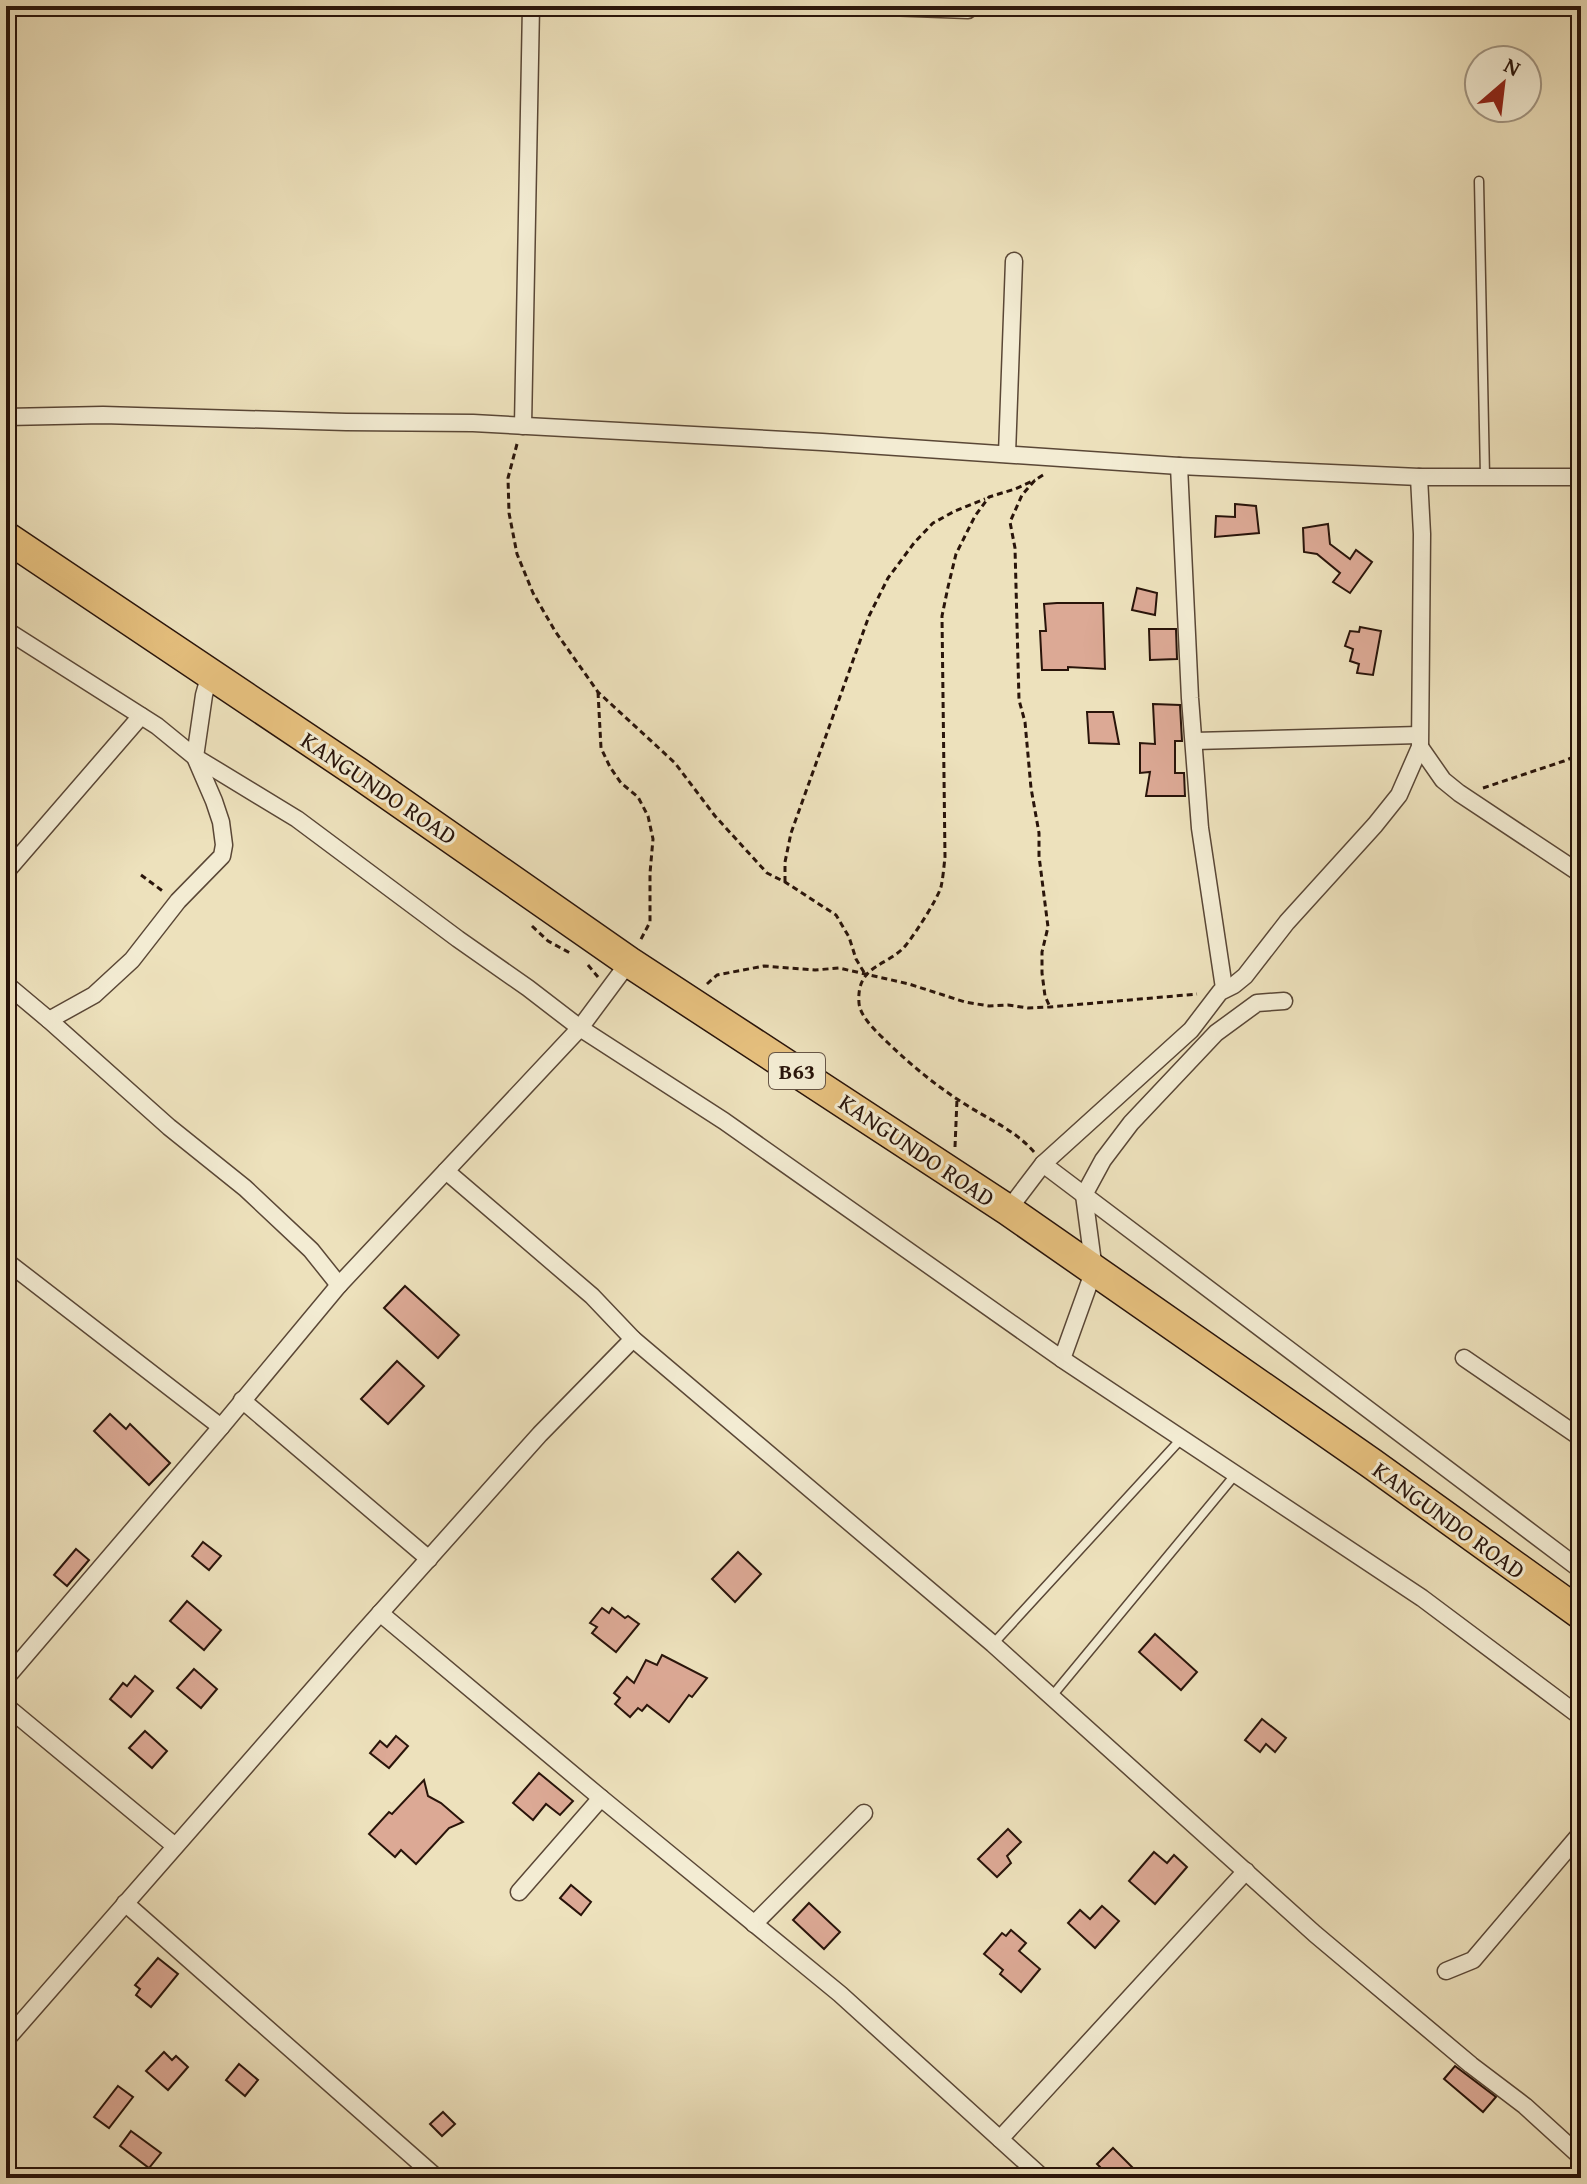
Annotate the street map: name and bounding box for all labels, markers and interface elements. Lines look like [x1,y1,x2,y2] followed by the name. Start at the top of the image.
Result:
[1463,44,1543,124] north arrow
[1498,49,1527,84] text: N
[294,723,464,853] street label: KANGUNDO ROAD
[769,1053,825,1089] road number: B63
[832,1085,1002,1215] street label: KANGUNDO ROAD
[1365,1453,1533,1587] street label: KANGUNDO ROAD

